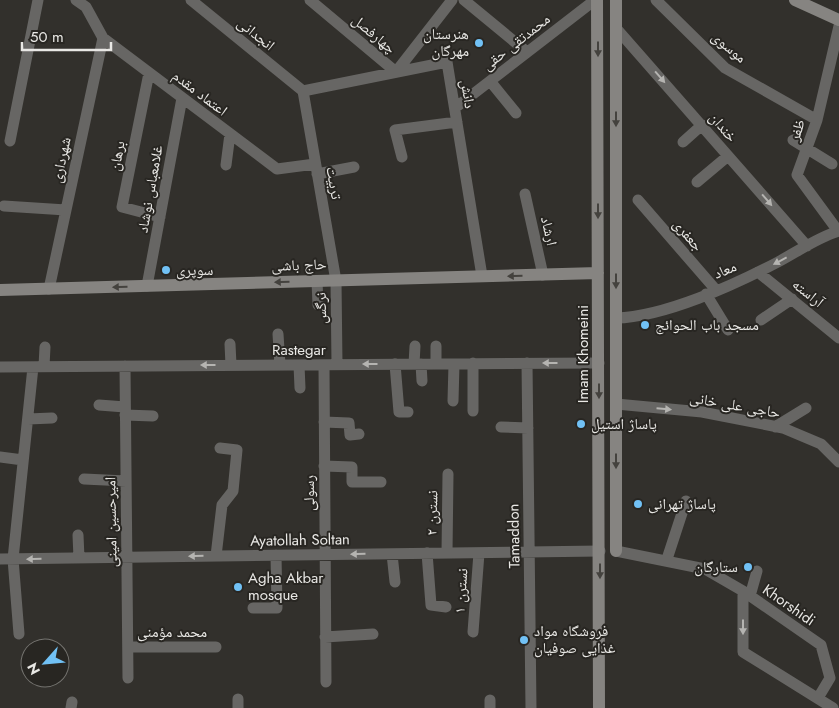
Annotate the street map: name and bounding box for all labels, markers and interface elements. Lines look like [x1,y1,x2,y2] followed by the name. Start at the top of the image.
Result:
[477,8,555,76] street label: محمدتقی حقی
[347,9,401,59] street label: چهارفصل
[232,12,280,56] street label: انجدانی
[22,20,111,52] scale bar
[423,23,469,62] place label: هنرستان مهرگان
[30,26,64,48] text: 50 m
[707,26,752,68] street label: موسوی
[473,37,485,49] marker: هنرستان مهرگان
[594,41,602,57] one-way arrow
[168,65,232,121] street label: اعتماد مقدم
[654,71,666,83] one-way arrow
[455,78,481,110] street label: دانش
[704,107,743,147] street label: خندان
[612,111,620,127] one-way arrow
[783,116,811,145] street label: ظفر
[45,135,77,185] street label: شهرداری
[103,139,131,173] street label: برهان
[131,143,169,235] street label: غلامعباس نوشاد
[320,165,348,202] street label: تربیت
[761,193,772,206] one-way arrow
[594,203,602,219] one-way arrow
[535,214,563,248] street label: ارشاد
[668,214,709,256] street label: جعفری
[271,253,328,277] street label: حاج باشی
[710,255,740,285] street label: معاد
[773,257,787,265] one-way arrow
[176,259,213,281] place label: سوپری
[160,264,172,276] marker: سوپری
[506,272,522,280] one-way arrow
[612,273,620,289] one-way arrow
[787,273,829,313] street label: آراسته
[274,278,290,286] one-way arrow
[112,283,128,291] one-way arrow
[310,292,332,324] street label: نرگس
[572,305,594,403] street label: Imam Khomeini
[655,314,759,336] place label: مسجد باب الحوائج
[639,319,651,331] marker: مسجد باب الحوائج
[272,339,327,361] street label: Rastegar
[542,359,558,367] one-way arrow
[362,360,378,368] one-way arrow
[199,361,215,369] one-way arrow
[595,383,603,399] one-way arrow
[688,386,782,424] street label: حاجی علی خانی
[657,405,673,413] one-way arrow
[591,413,657,435] place label: پاساژ استیل
[575,418,587,430] marker: پاساژ استیل
[612,453,620,469] one-way arrow
[298,475,320,511] street label: رسولی
[99,477,123,567] street label: امیرحسین امینی
[421,490,443,536] street label: نسترن ۲
[648,493,716,515] place label: پاساژ تهرانی
[632,498,644,510] marker: پاساژ تهرانی
[502,503,526,569] street label: Tamaddon
[250,528,350,552] street label: Ayatollah Soltan
[350,550,366,558] one-way arrow
[188,553,204,561] one-way arrow
[25,555,41,563] one-way arrow
[694,556,738,578] place label: ستارگان
[742,561,754,573] marker: ستارگان
[596,563,604,579] one-way arrow
[248,567,324,606] place label: Agha Akbar mosque
[448,567,474,615] street label: نسترن ۱
[758,579,820,631] street label: Khorshidi
[232,581,244,593] marker: Agha Akbar mosque
[534,620,616,659] place label: فروشگاه مواد غذایی صوفیان
[739,620,747,636] one-way arrow
[137,621,207,643] street label: محمد مؤمنی
[518,634,530,646] marker: فروشگاه مواد غذایی صوفیان
[20,638,70,688] north arrow
[22,659,45,678] text: N

